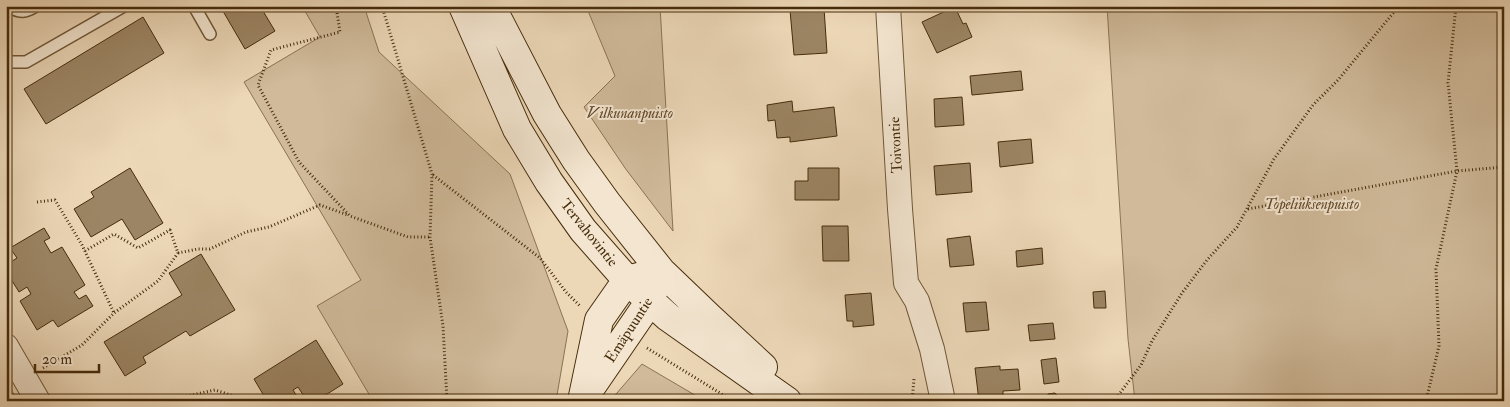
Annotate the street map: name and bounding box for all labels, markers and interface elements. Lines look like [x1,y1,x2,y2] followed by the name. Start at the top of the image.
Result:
[587,104,673,123] park label: Vilkunanpuisto
[885,116,907,174] street label: Toivontie
[556,195,622,271] street label: Tervahovintie
[1265,195,1359,214] park label: Topeliuksenpuisto
[601,294,658,367] street label: Emäpuuntie
[35,342,99,374] scale bar
[42,350,72,369] text: 20 m

